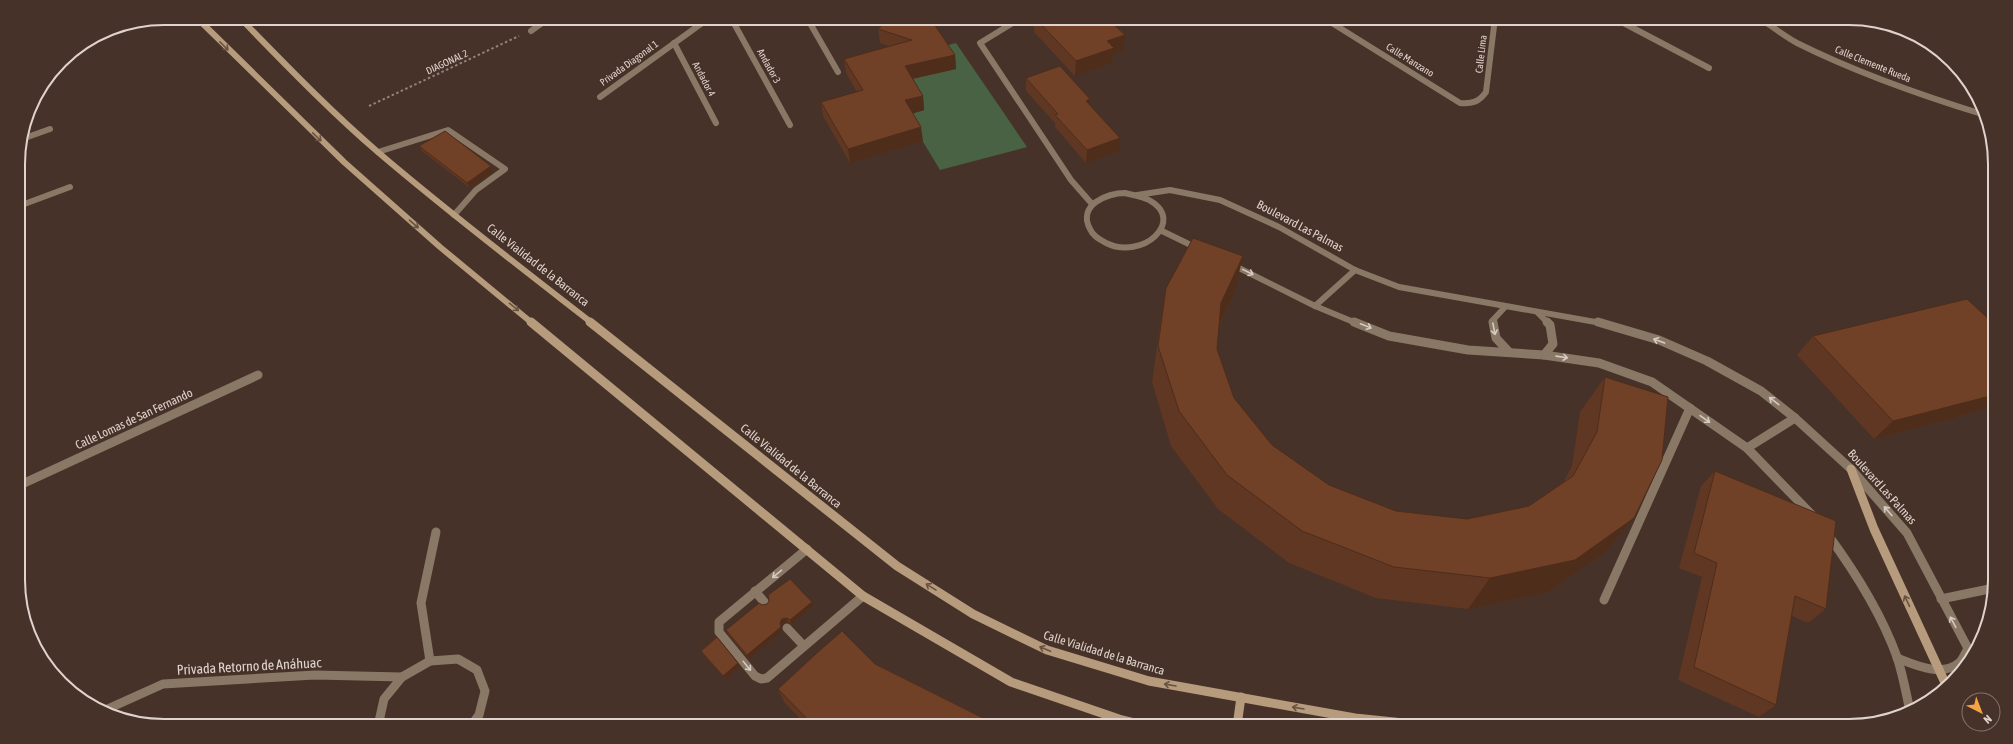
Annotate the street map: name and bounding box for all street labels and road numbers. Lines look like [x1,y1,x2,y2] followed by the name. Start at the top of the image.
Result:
[1473,34,1489,74] street label: Calle Lima
[598,38,660,88] street label: Privada Diagonal 1
[1384,41,1436,79] street label: Calle Manzano
[1833,44,1913,84] street label: Calle Clemente Rueda
[424,47,470,76] street label: DIAGONAL 2
[755,47,783,85] street label: Andador 3
[690,60,718,98] street label: Andador 4
[1254,197,1346,255] street label: Boulevard Las Palmas
[484,221,592,309] street label: Calle Vialidad de la Barranca
[73,386,195,452] street label: Calle Lomas de San Fernando
[738,421,844,511] street label: Calle Vialidad de la Barranca
[1845,447,1919,527] street label: Boulevard Las Palmas
[1042,628,1166,678] street label: Calle Vialidad de la Barranca
[176,654,323,678] street label: Privada Retorno de Anáhuac

